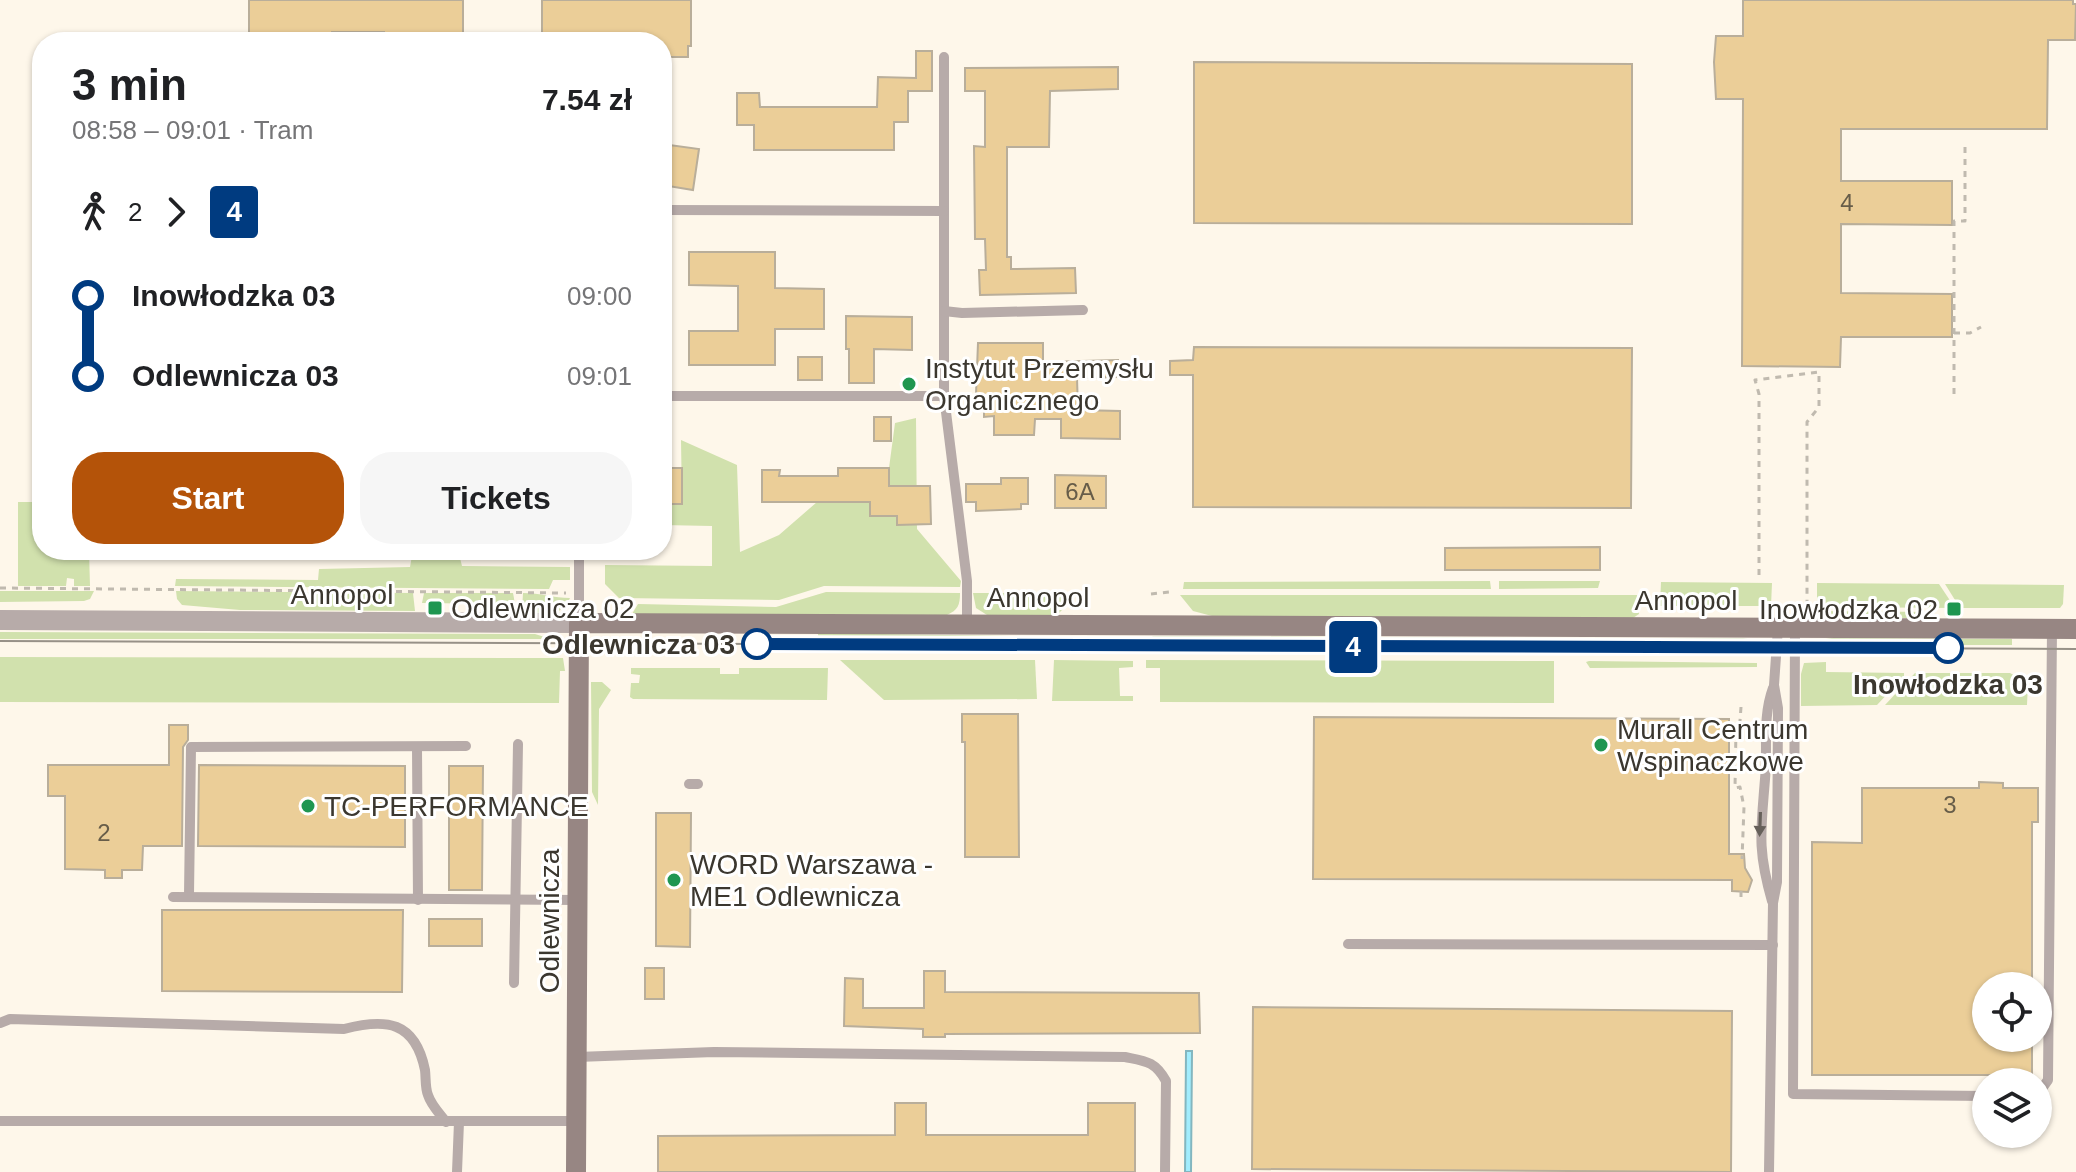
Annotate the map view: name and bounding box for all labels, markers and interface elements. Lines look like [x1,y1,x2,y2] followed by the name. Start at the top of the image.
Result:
[72,60,187,109] text: 3 min
[542,83,632,116] text: 7.54 zł
[72,115,313,145] text: 08:58 – 09:01 · Tram
[1840,189,1854,216] house number: 4
[72,190,116,234] icon: walk
[154,190,198,234] icon: forward
[226,196,242,227] text: 4
[128,197,142,227] text: 2
[132,279,335,312] text: Inowłodzka 03
[567,281,632,311] text: 09:00
[925,353,1154,416] place label: Instytut Przemysłu Organicznego
[132,359,339,392] text: Odlewnicza 03
[567,361,632,391] text: 09:01
[900,375,918,393] marker: Instytut Przemysłu Organicznego
[72,452,344,544] button: Start
[360,452,632,544] button: Tickets
[1065,478,1095,505] house number: 6A
[291,579,393,610] street label: Annopol
[987,582,1089,613] street label: Annopol
[1635,585,1737,616] street label: Annopol
[451,593,635,624] place label: Odlewnicza 02
[1759,594,1938,625] place label: Inowłodzka 02
[426,599,444,617] marker: Odlewnicza 02
[1945,600,1963,618] marker: Inowłodzka 02
[1327,621,1379,673] line badge: 4
[542,629,735,660] place label: Odlewnicza 03
[742,629,772,659] marker: Odlewnicza 03
[1345,631,1361,662] text: 4
[1933,633,1963,663] marker: Inowłodzka 03
[1853,669,2043,700] place label: Inowłodzka 03
[1617,714,1808,777] place label: Murall Centrum Wspinaczkowe
[1592,736,1610,754] marker: Murall Centrum Wspinaczkowe
[324,791,588,822] place label: TC-PERFORMANCE
[1943,791,1957,818] house number: 3
[299,797,317,815] marker: TC-PERFORMANCE
[1754,812,1767,837] one-way arrow
[97,819,111,846] house number: 2
[534,848,565,993] street label: Odlewnicza
[690,849,933,912] place label: WORD Warszawa - ME1 Odlewnicza
[665,871,683,889] marker: WORD Warszawa - ME1 Odlewnicza
[1972,972,2052,1148] map controls
[1972,972,2052,1052] button: locate
[1972,1068,2052,1148] button: layers

